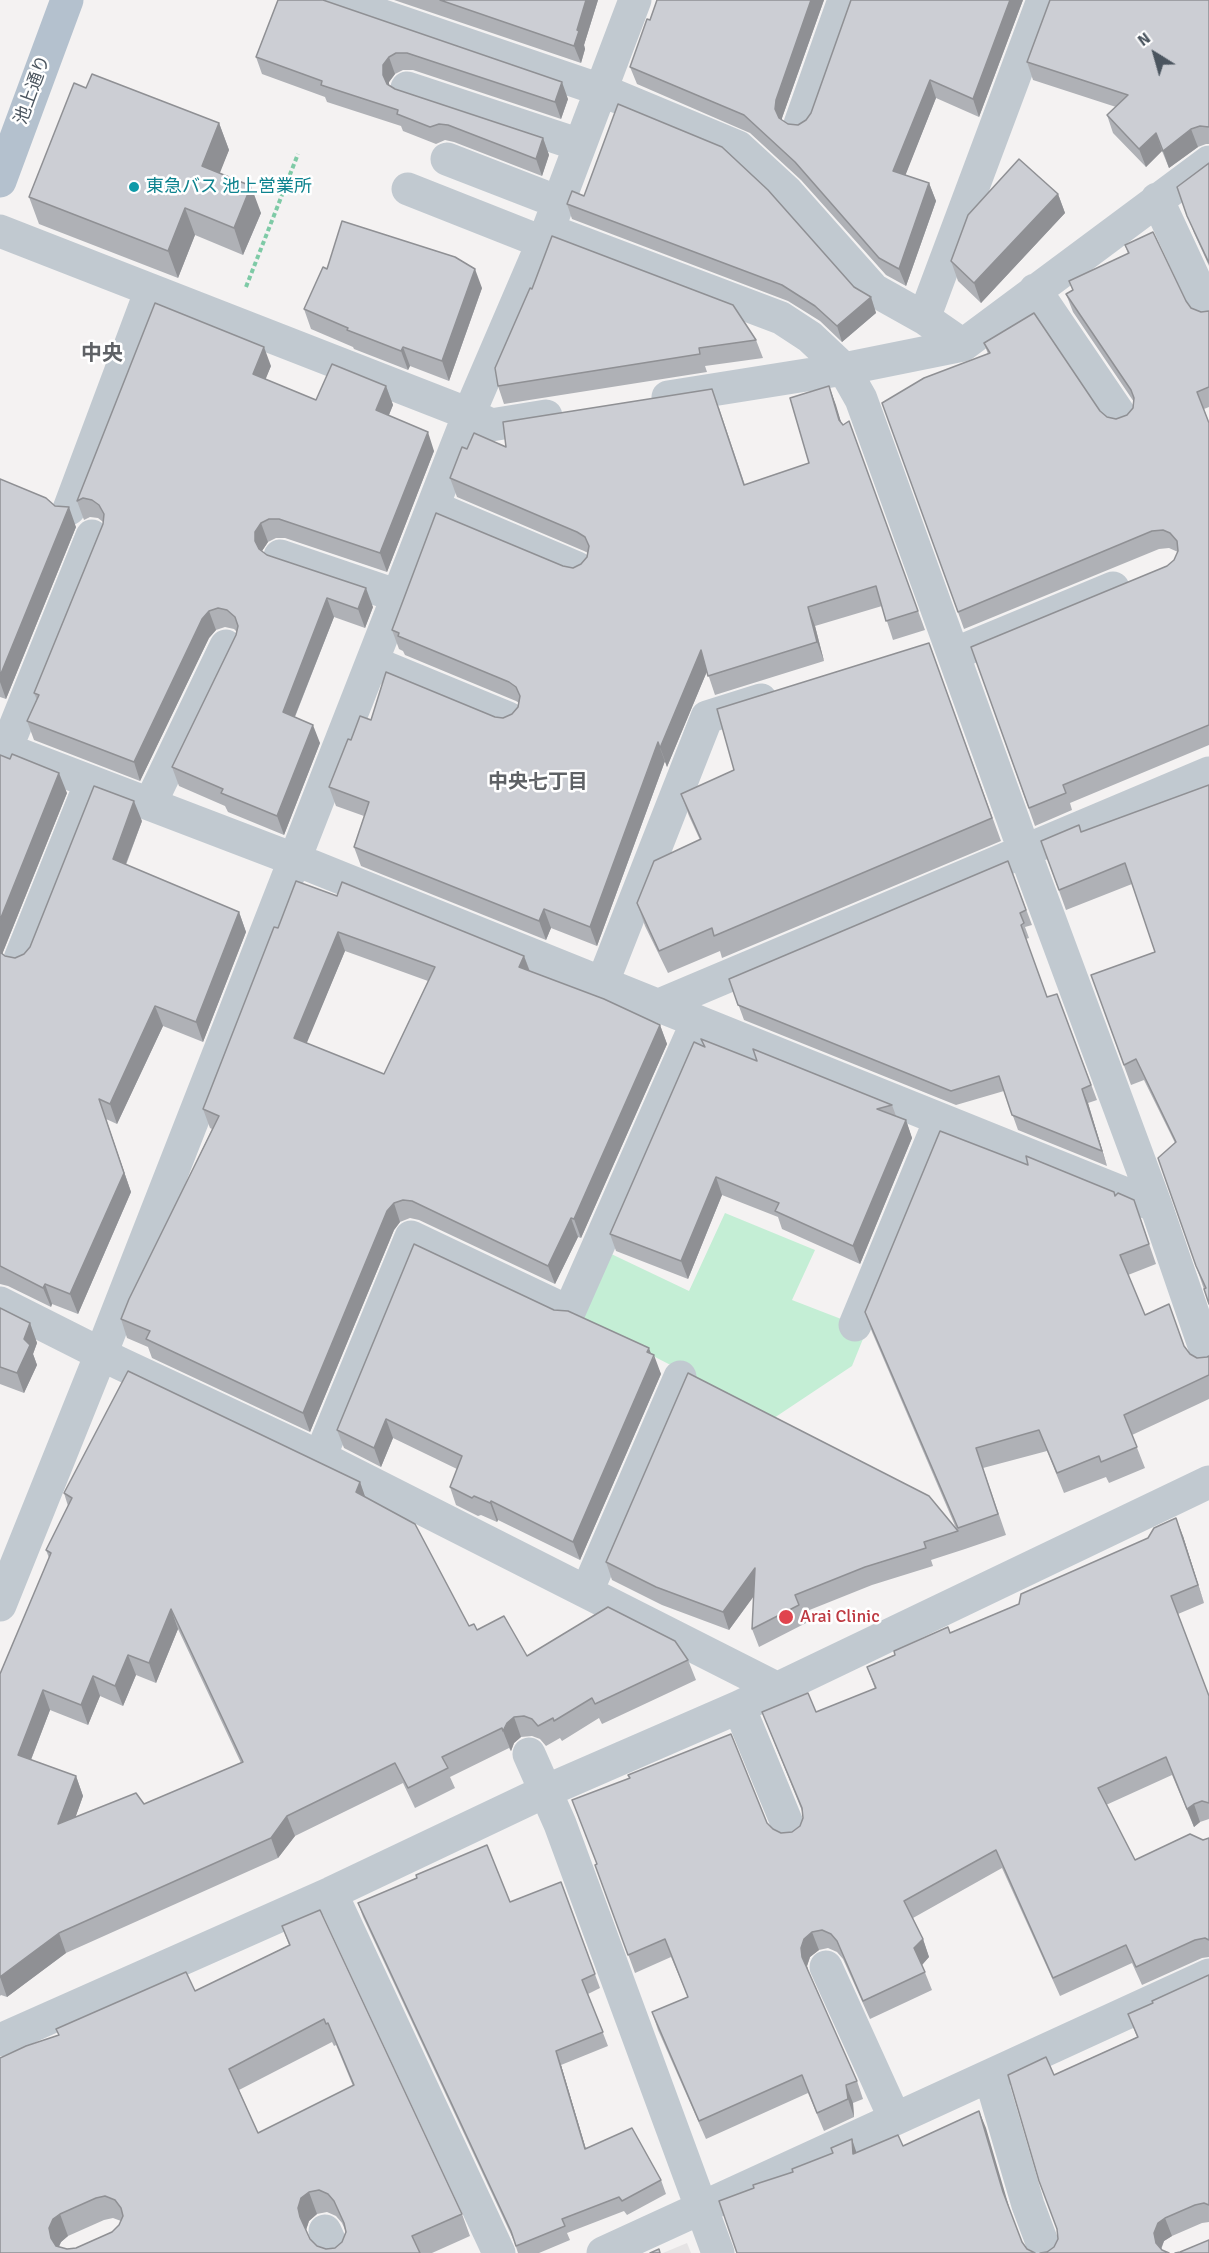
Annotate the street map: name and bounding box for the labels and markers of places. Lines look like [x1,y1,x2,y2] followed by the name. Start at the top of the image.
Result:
[146,176,312,198] place label: 東急バス 池上営業所
[127,180,141,194] marker: 東急バス 池上営業所
[800,1606,880,1628] place label: Arai Clinic
[777,1608,795,1626] marker: Arai Clinic

